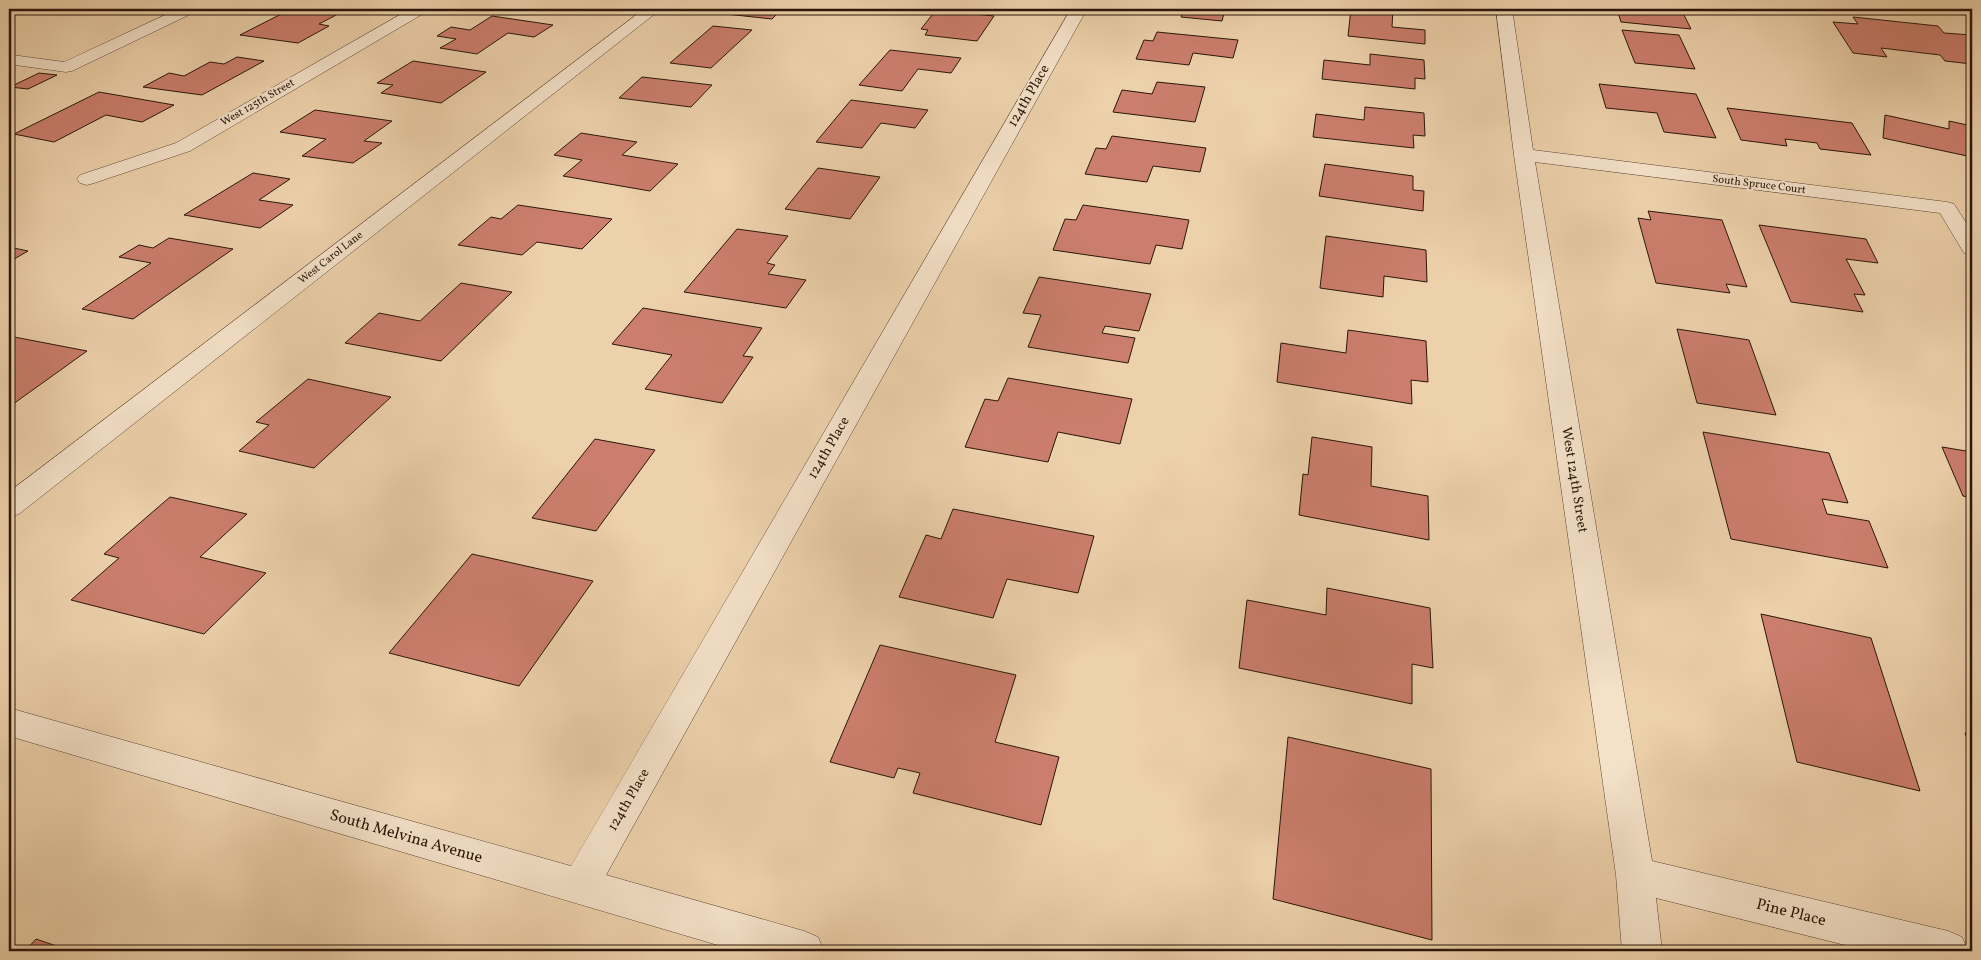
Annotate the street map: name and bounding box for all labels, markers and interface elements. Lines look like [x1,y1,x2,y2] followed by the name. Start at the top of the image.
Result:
[1003,61,1055,131] street label: 124th Place
[218,76,298,130] street label: West 125th Street
[1711,172,1807,198] street label: South Spruce Court
[296,228,366,288] street label: West Carol Lane
[803,413,855,483] street label: 124th Place
[1556,426,1592,534] street label: West 124th Street
[603,765,655,835] street label: 124th Place
[327,805,485,869] street label: South Melvina Avenue
[1754,894,1828,932] street label: Pine Place

